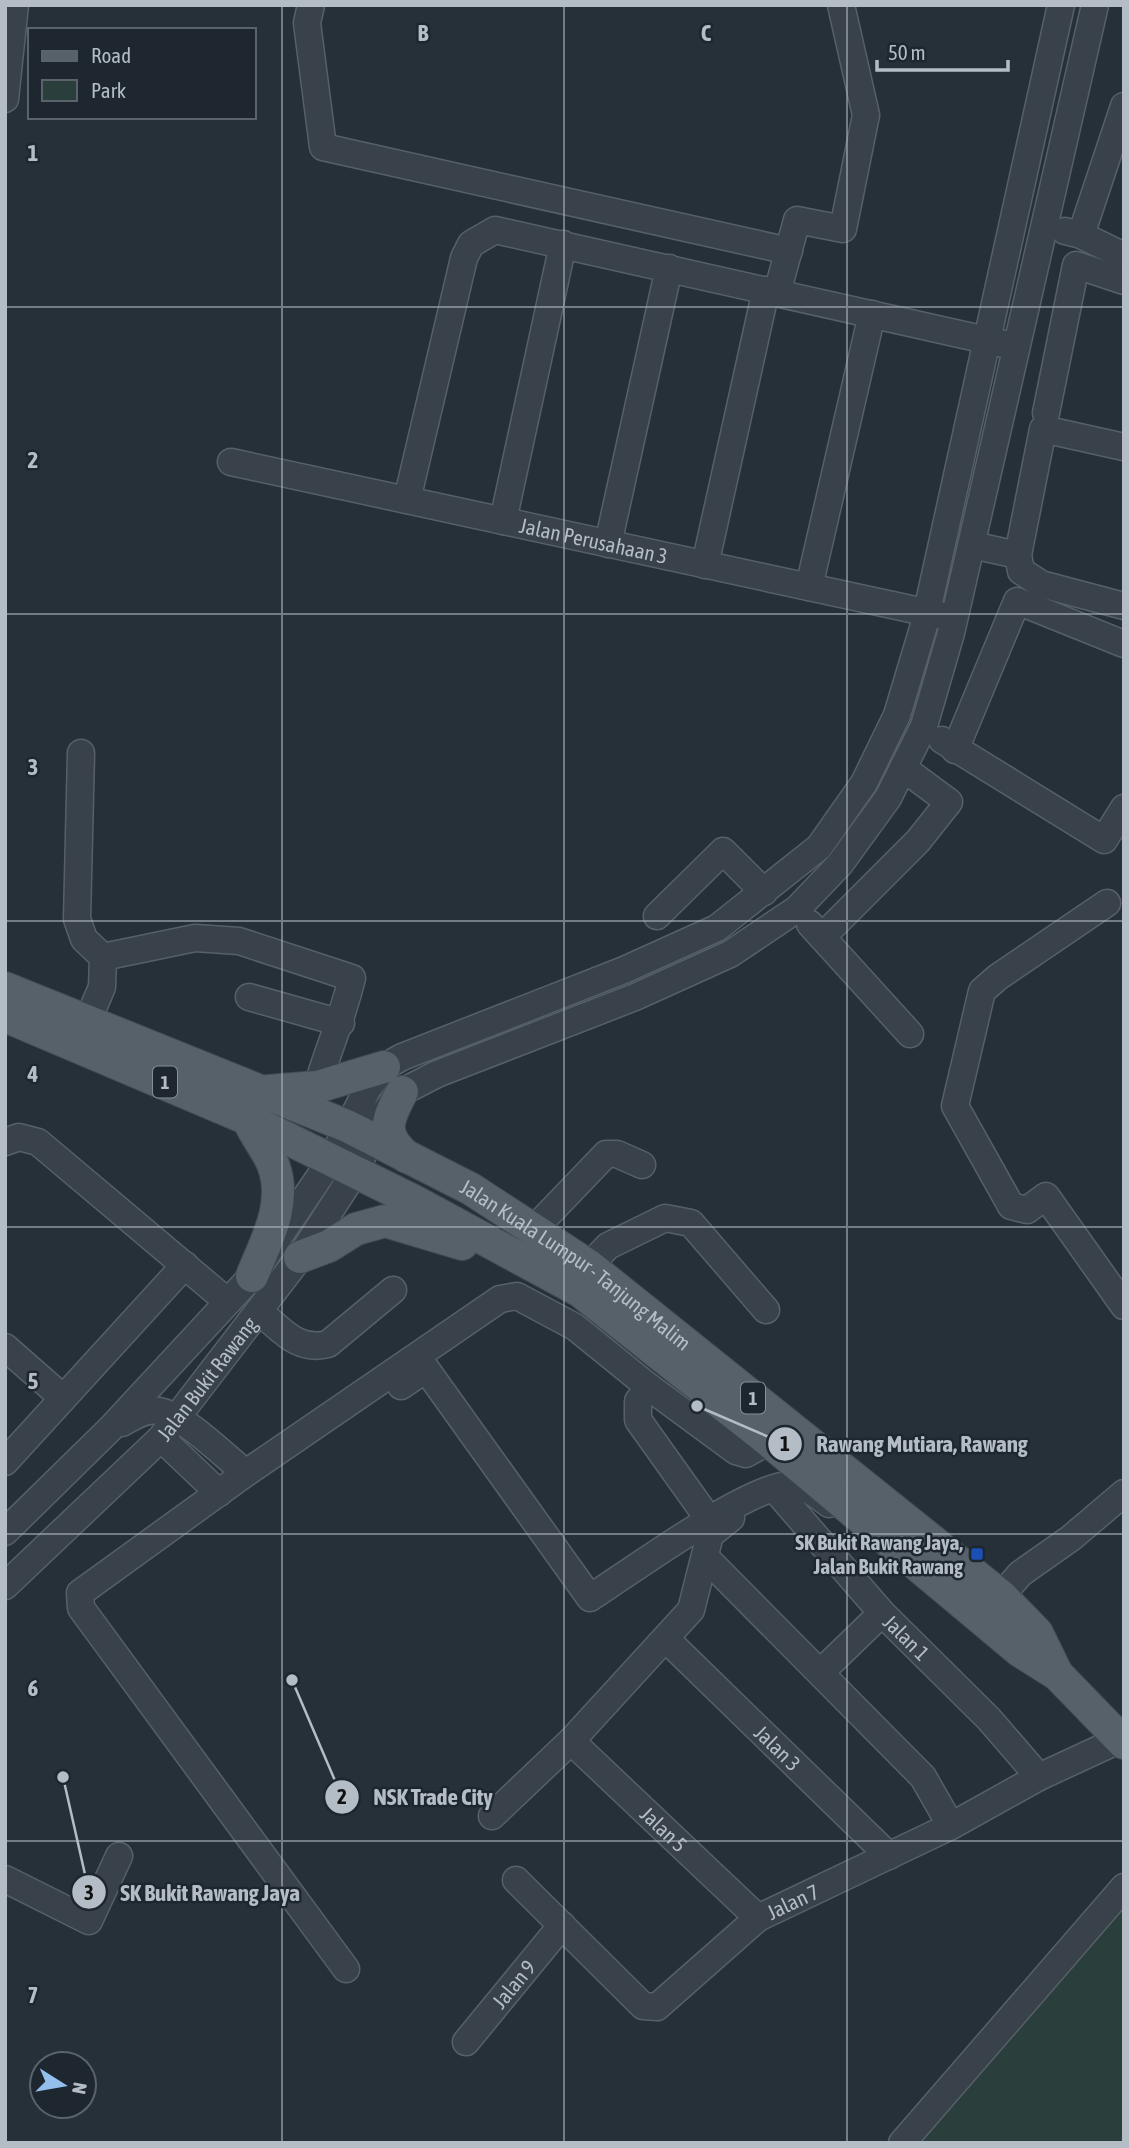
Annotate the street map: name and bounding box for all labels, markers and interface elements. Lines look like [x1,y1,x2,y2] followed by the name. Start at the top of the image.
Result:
[418,20,429,46] text: B
[701,20,712,46] text: C
[28,28,256,119] legend
[877,28,1008,72] scale bar
[888,40,926,64] text: 50 m
[91,43,131,67] text: Road
[91,78,126,102] text: Park
[28,140,39,166] text: 1
[28,447,38,473] text: 2
[517,513,670,568] street label: Jalan Perusahaan 3
[28,754,38,780] text: 3
[27,1061,39,1087] text: 4
[153,1066,177,1098] road number: 1
[457,1174,696,1355] street label: Jalan Kuala Lumpur - Tanjung Malim
[152,1312,262,1445] street label: Jalan Bukit Rawang
[28,1368,39,1394] text: 5
[741,1382,765,1414] road number: 1
[767,1422,1042,1466] callout: Rawang Mutiara, Rawang
[780,1431,790,1455] text: 1
[816,1431,1028,1457] text: Rawang Mutiara, Rawang
[795,1530,964,1578] place label: SK Bukit Rawang Jaya, Jalan Bukit Rawang
[969,1546,985,1562] marker: SK Bukit Rawang Jaya, Jalan Bukit Rawang
[879,1610,935,1665] street label: Jalan 1
[28,1675,39,1701] text: 6
[750,1720,806,1776] street label: Jalan 3
[324,1775,507,1819] callout: NSK Trade City
[337,1784,347,1808] text: 2
[373,1784,493,1810] text: NSK Trade City
[636,1801,692,1857] street label: Jalan 5
[71,1870,314,1914] callout: SK Bukit Rawang Jaya
[763,1879,823,1924] street label: Jalan 7
[84,1880,94,1904] text: 3
[120,1880,300,1906] text: SK Bukit Rawang Jaya
[487,1955,540,2013] street label: Jalan 9
[28,1982,38,2008] text: 7
[28,2050,98,2120] north arrow
[68,2081,92,2096] text: N

